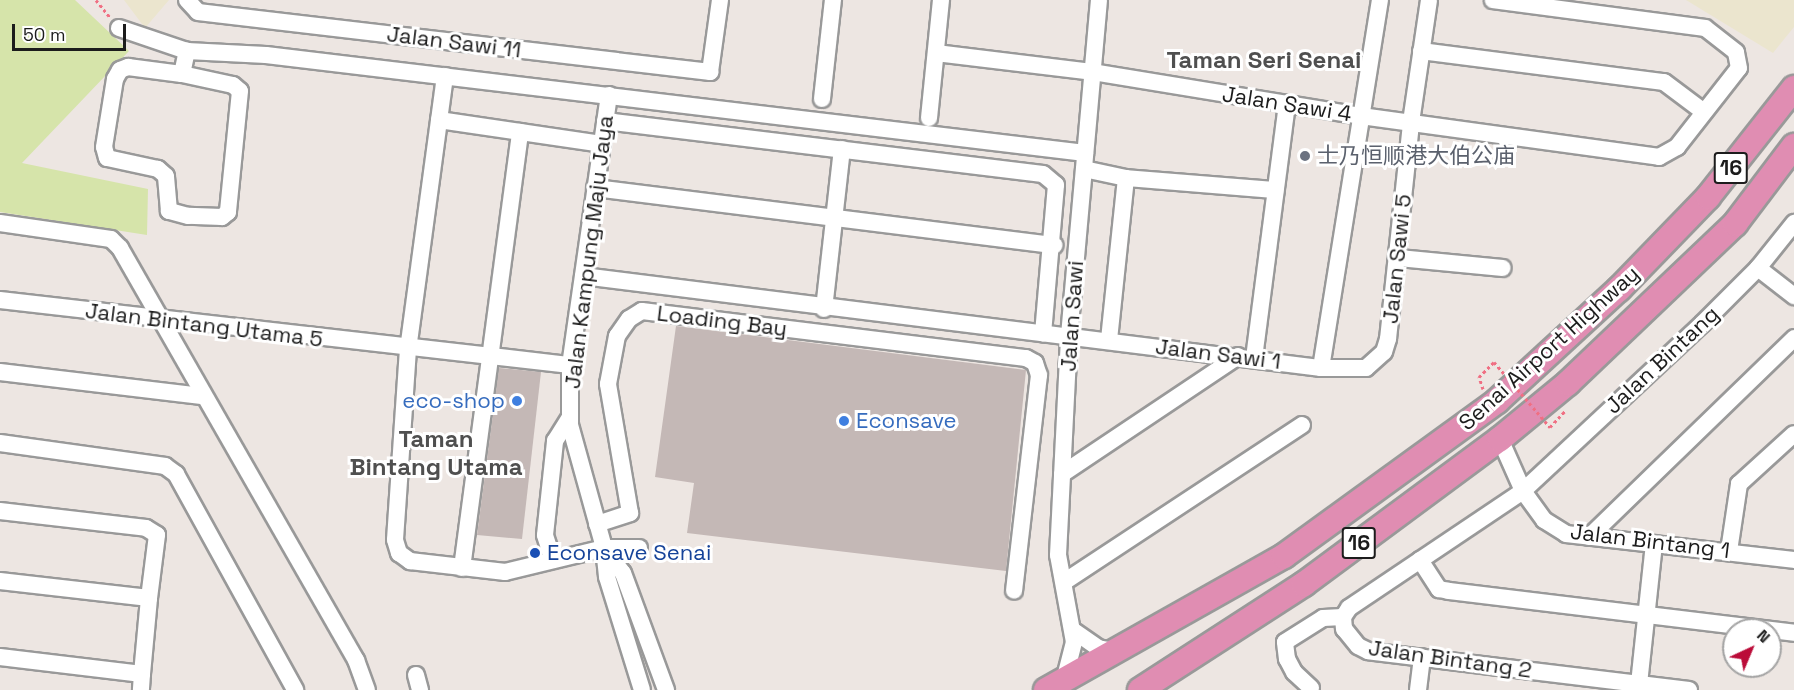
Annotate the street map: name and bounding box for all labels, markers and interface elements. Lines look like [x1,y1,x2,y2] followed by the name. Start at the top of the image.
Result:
[15,12,129,50] scale bar
[385,21,523,63] street label: Jalan Sawi 11
[23,23,65,46] text: 50 m
[1167,46,1361,74] district label: Taman Seri Senai
[1220,81,1354,127] street label: Jalan Sawi 4
[559,114,619,390] street label: Jalan Kampung Maju Jaya
[1317,143,1515,169] place label: 士乃恒顺港大伯公庙
[1298,149,1312,163] marker: 士乃恒顺港大伯公庙
[1713,150,1749,186] road number: 16
[1377,193,1417,325] street label: Jalan Sawi 5
[1055,260,1089,372] street label: Jalan Sawi
[1453,260,1645,436] street label: Senai Airport Highway
[84,297,324,353] street label: Jalan Bintang Utama 5
[655,300,789,342] street label: Loading Bay
[1600,301,1724,419] street label: Jalan Bintang
[1154,333,1282,375] street label: Jalan Sawi 1
[402,388,505,414] place label: eco-shop
[510,394,524,408] marker: eco-shop
[856,408,957,434] place label: Econsave
[837,414,851,428] marker: Econsave
[349,425,523,481] district label: Taman Bintang Utama
[1569,518,1731,564] street label: Jalan Bintang 1
[1341,525,1377,561] road number: 16
[547,540,711,566] place label: Econsave Senai
[528,546,542,560] marker: Econsave Senai
[1722,618,1782,678] north arrow
[1752,625,1775,647] text: N
[1367,634,1533,684] street label: Jalan Bintang 2

